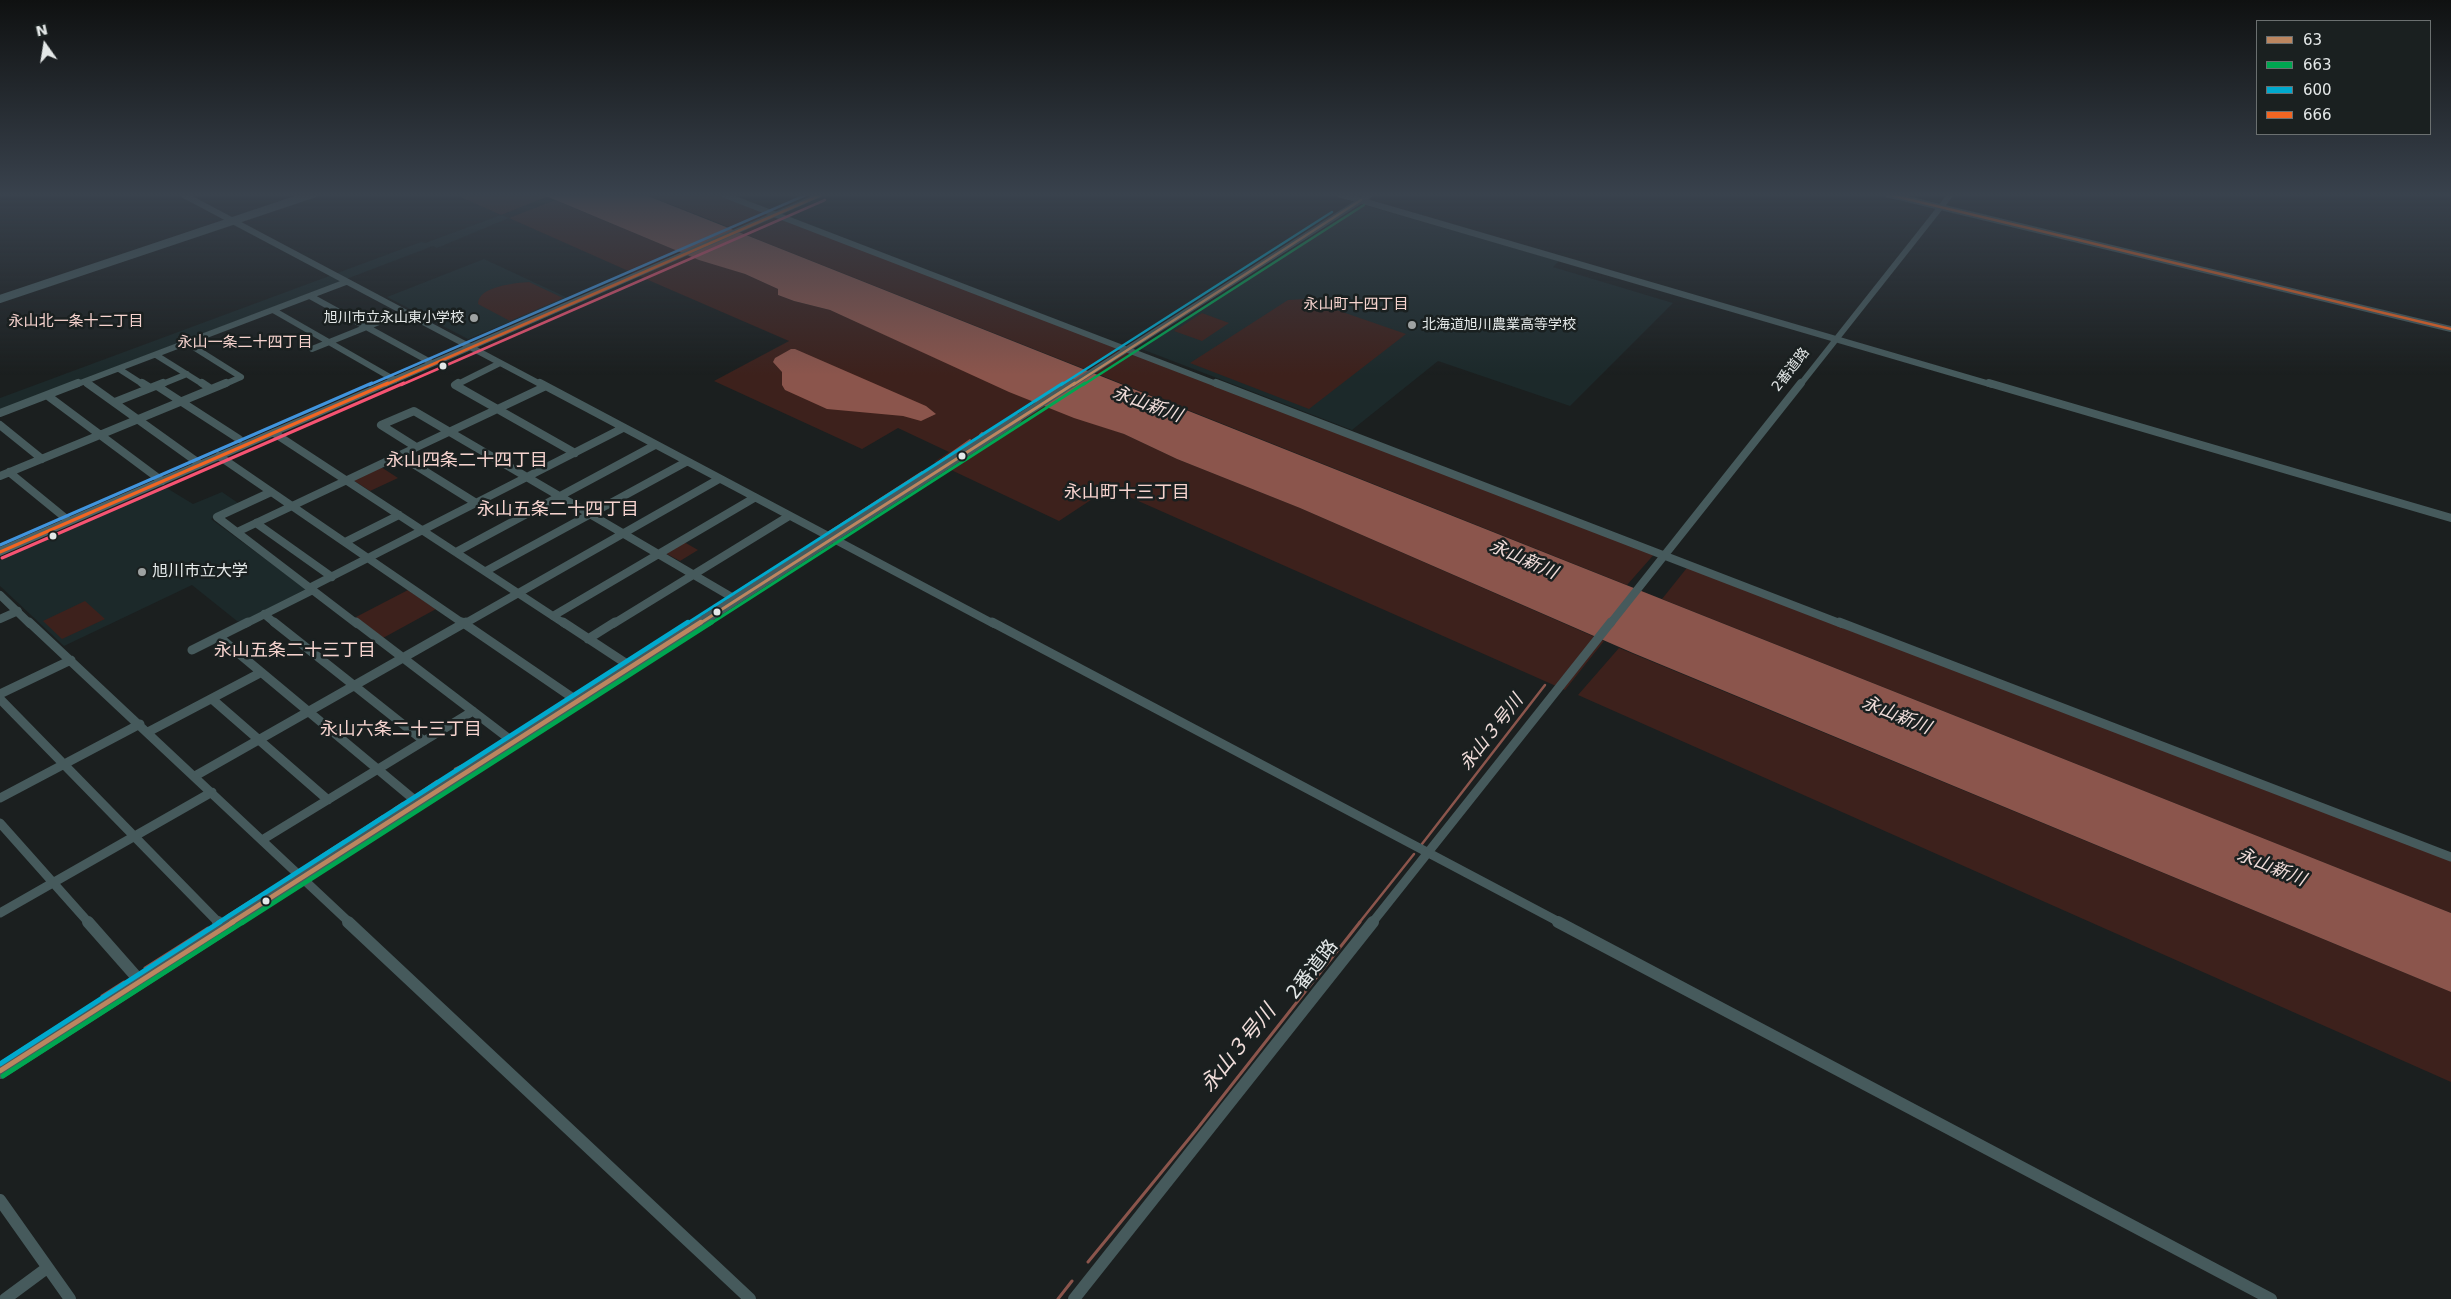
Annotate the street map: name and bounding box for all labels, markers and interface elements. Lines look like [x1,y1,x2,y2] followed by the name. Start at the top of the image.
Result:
[20,20,70,70] north arrow
[2256,20,2431,135] legend
[34,21,49,39] text: N
[2303,31,2322,49] text: 63
[2303,56,2332,74] text: 663
[2303,81,2332,99] text: 600
[2303,106,2332,124] text: 666
[1304,296,1408,314] district label: 永山町十四丁目
[324,310,464,326] place label: 旭川市立永山東小学校
[468,312,480,324] marker: 旭川市立永山東小学校
[9,313,143,331] district label: 永山北一条十二丁目
[1422,317,1576,333] place label: 北海道旭川農業高等学校
[1406,319,1418,331] marker: 北海道旭川農業高等学校
[178,334,312,352] district label: 永山一条二十四丁目
[1769,345,1813,395] street label: 2番道路
[438,361,448,371] unlabelled marker
[1109,383,1185,427] water label: 永山新川
[386,450,548,472] district label: 永山四条二十四丁目
[957,451,967,461] unlabelled marker
[1064,482,1190,504] district label: 永山町十三丁目
[477,499,639,521] district label: 永山五条二十四丁目
[48,531,58,541] unlabelled marker
[1486,535,1560,585] water label: 永山新川
[152,562,248,582] place label: 旭川市立大学
[136,566,148,578] marker: 旭川市立大学
[712,607,722,617] unlabelled marker
[214,640,376,662] district label: 永山五条二十三丁目
[1456,691,1528,775] water label: 永山３号川
[1859,693,1933,739] water label: 永山新川
[320,719,482,741] district label: 永山六条二十三丁目
[2234,845,2308,891] water label: 永山新川
[261,896,271,906] unlabelled marker
[1283,936,1343,1004] street label: 2番道路
[1196,1000,1282,1098] water label: 永山３号川

